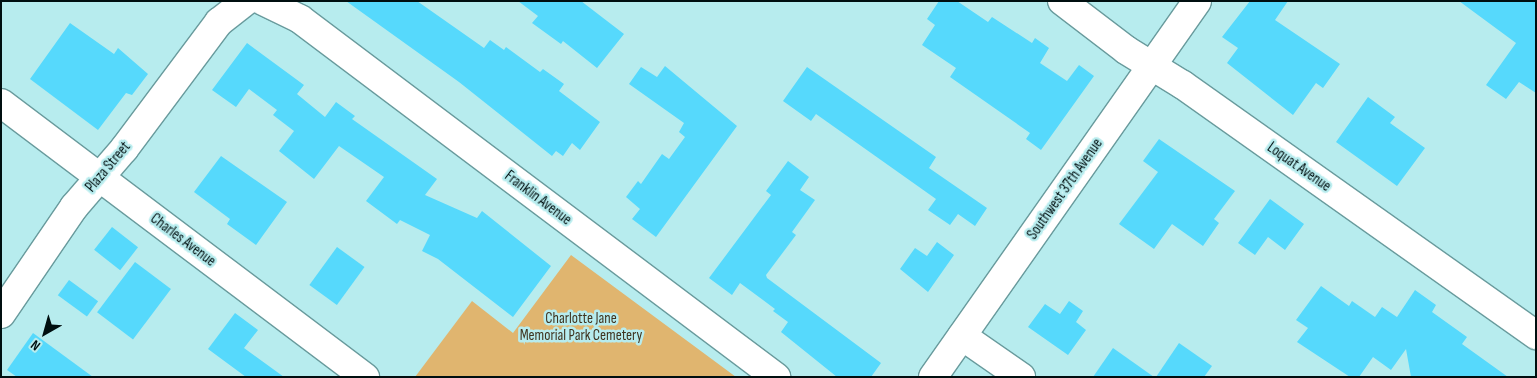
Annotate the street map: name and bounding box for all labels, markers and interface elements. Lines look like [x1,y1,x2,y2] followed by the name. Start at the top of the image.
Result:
[1023,135,1107,243] street label: Southwest 37th Avenue
[82,138,134,196] street label: Plaza Street
[1264,139,1334,195] street label: Loquat Avenue
[501,167,575,229] street label: Franklin Avenue
[147,210,219,270] street label: Charles Avenue
[20,308,70,358] north arrow
[520,309,642,344] park label: Charlotte Jane Memorial Park Cemetery
[27,336,44,354] text: N

